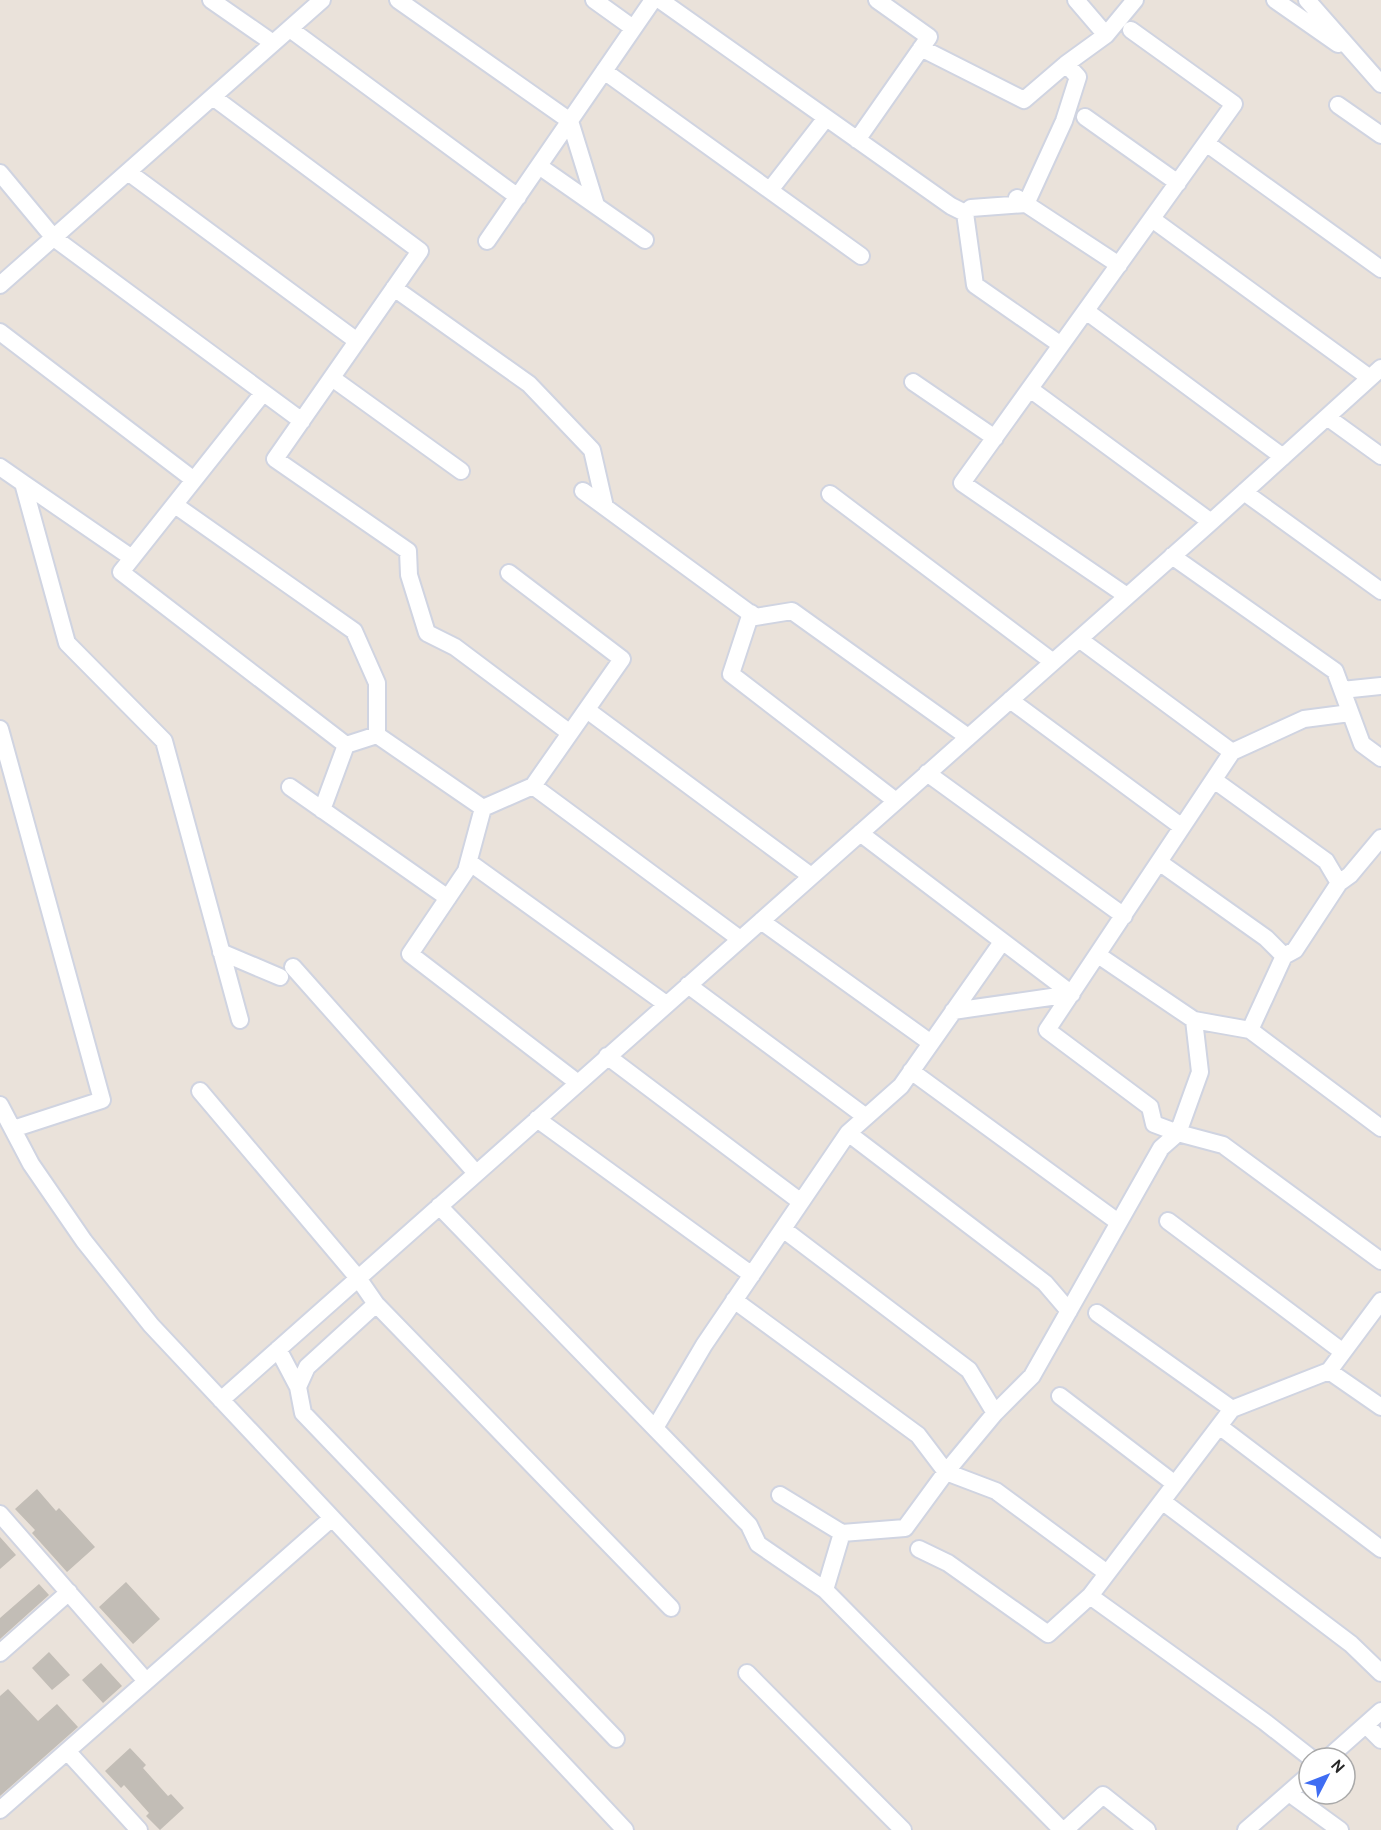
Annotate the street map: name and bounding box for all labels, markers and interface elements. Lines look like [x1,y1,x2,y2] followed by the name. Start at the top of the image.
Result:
[1297,1746,1357,1806] north arrow
[1327,1756,1349,1777] text: N

